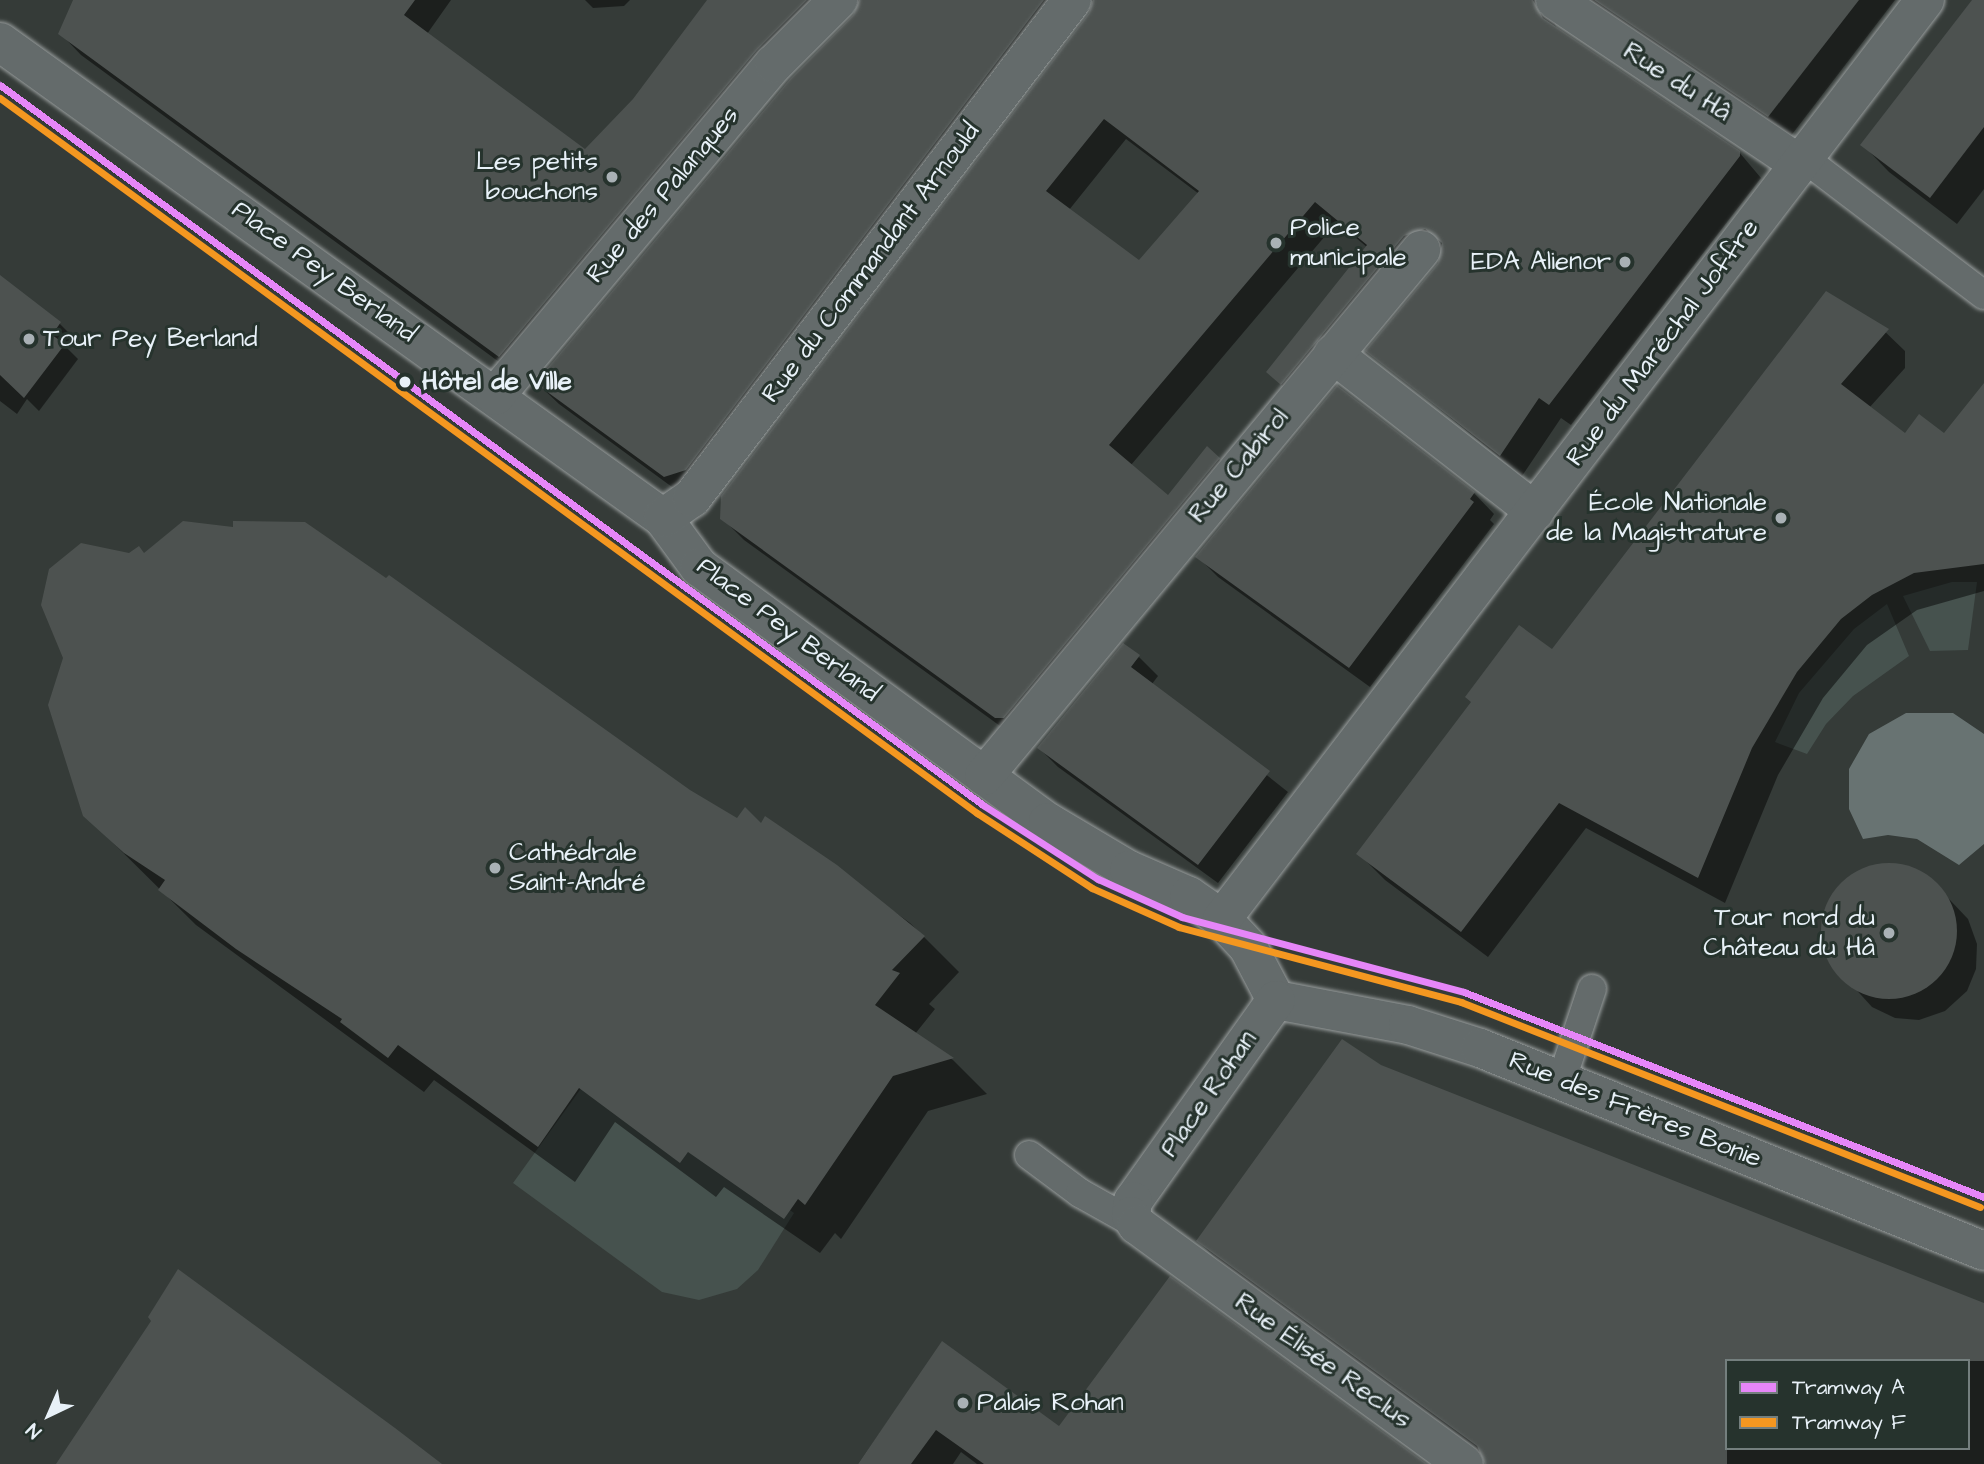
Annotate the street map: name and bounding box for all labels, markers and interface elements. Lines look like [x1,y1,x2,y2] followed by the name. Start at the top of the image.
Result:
[1617,36,1737,128] street label: Rue du Hâ
[580,100,746,290] street label: Rue des Palanques
[755,117,987,409] street label: Rue du Commandant Arnould
[476,146,598,208] place label: Les petits bouchons
[604,169,620,185] marker: Les petits bouchons
[226,195,422,349] street label: Place Pey Berland
[1290,212,1407,274] place label: Police municipale
[1560,213,1766,473] street label: Rue du Maréchal Joffre
[1268,235,1284,251] marker: Police municipale
[1471,246,1611,278] place label: EDA Alienor
[1617,254,1633,270] marker: EDA Alienor
[43,323,258,355] place label: Tour Pey Berland
[21,331,37,347] marker: Tour Pey Berland
[422,366,572,398] place label: Hôtel de Ville
[394,371,416,393] marker: Hôtel de Ville
[1182,403,1296,529] street label: Rue Cabirol
[1546,487,1767,548] place label: École Nationale de la Magistrature
[1773,510,1789,526] marker: École Nationale de la Magistrature
[690,551,886,709] street label: Place Pey Berland
[509,837,646,898] place label: Cathédrale Saint-André
[487,860,503,876] marker: Cathédrale Saint-André
[1703,902,1875,964] place label: Tour nord du Château du Hâ
[1881,925,1897,941] marker: Tour nord du Château du Hâ
[1154,1025,1264,1163] street label: Place Rohan
[1504,1045,1766,1175] street label: Rue des Frères Bonie
[1229,1286,1417,1436] street label: Rue Élisée Reclus
[1725,1359,1970,1450] legend
[1792,1373,1905,1402] text: Tramway A
[14,1380,84,1450] north arrow
[977,1387,1124,1419] place label: Palais Rohan
[955,1395,971,1411] marker: Palais Rohan
[1792,1408,1906,1437] text: Tramway F
[20,1417,48,1444] text: N

